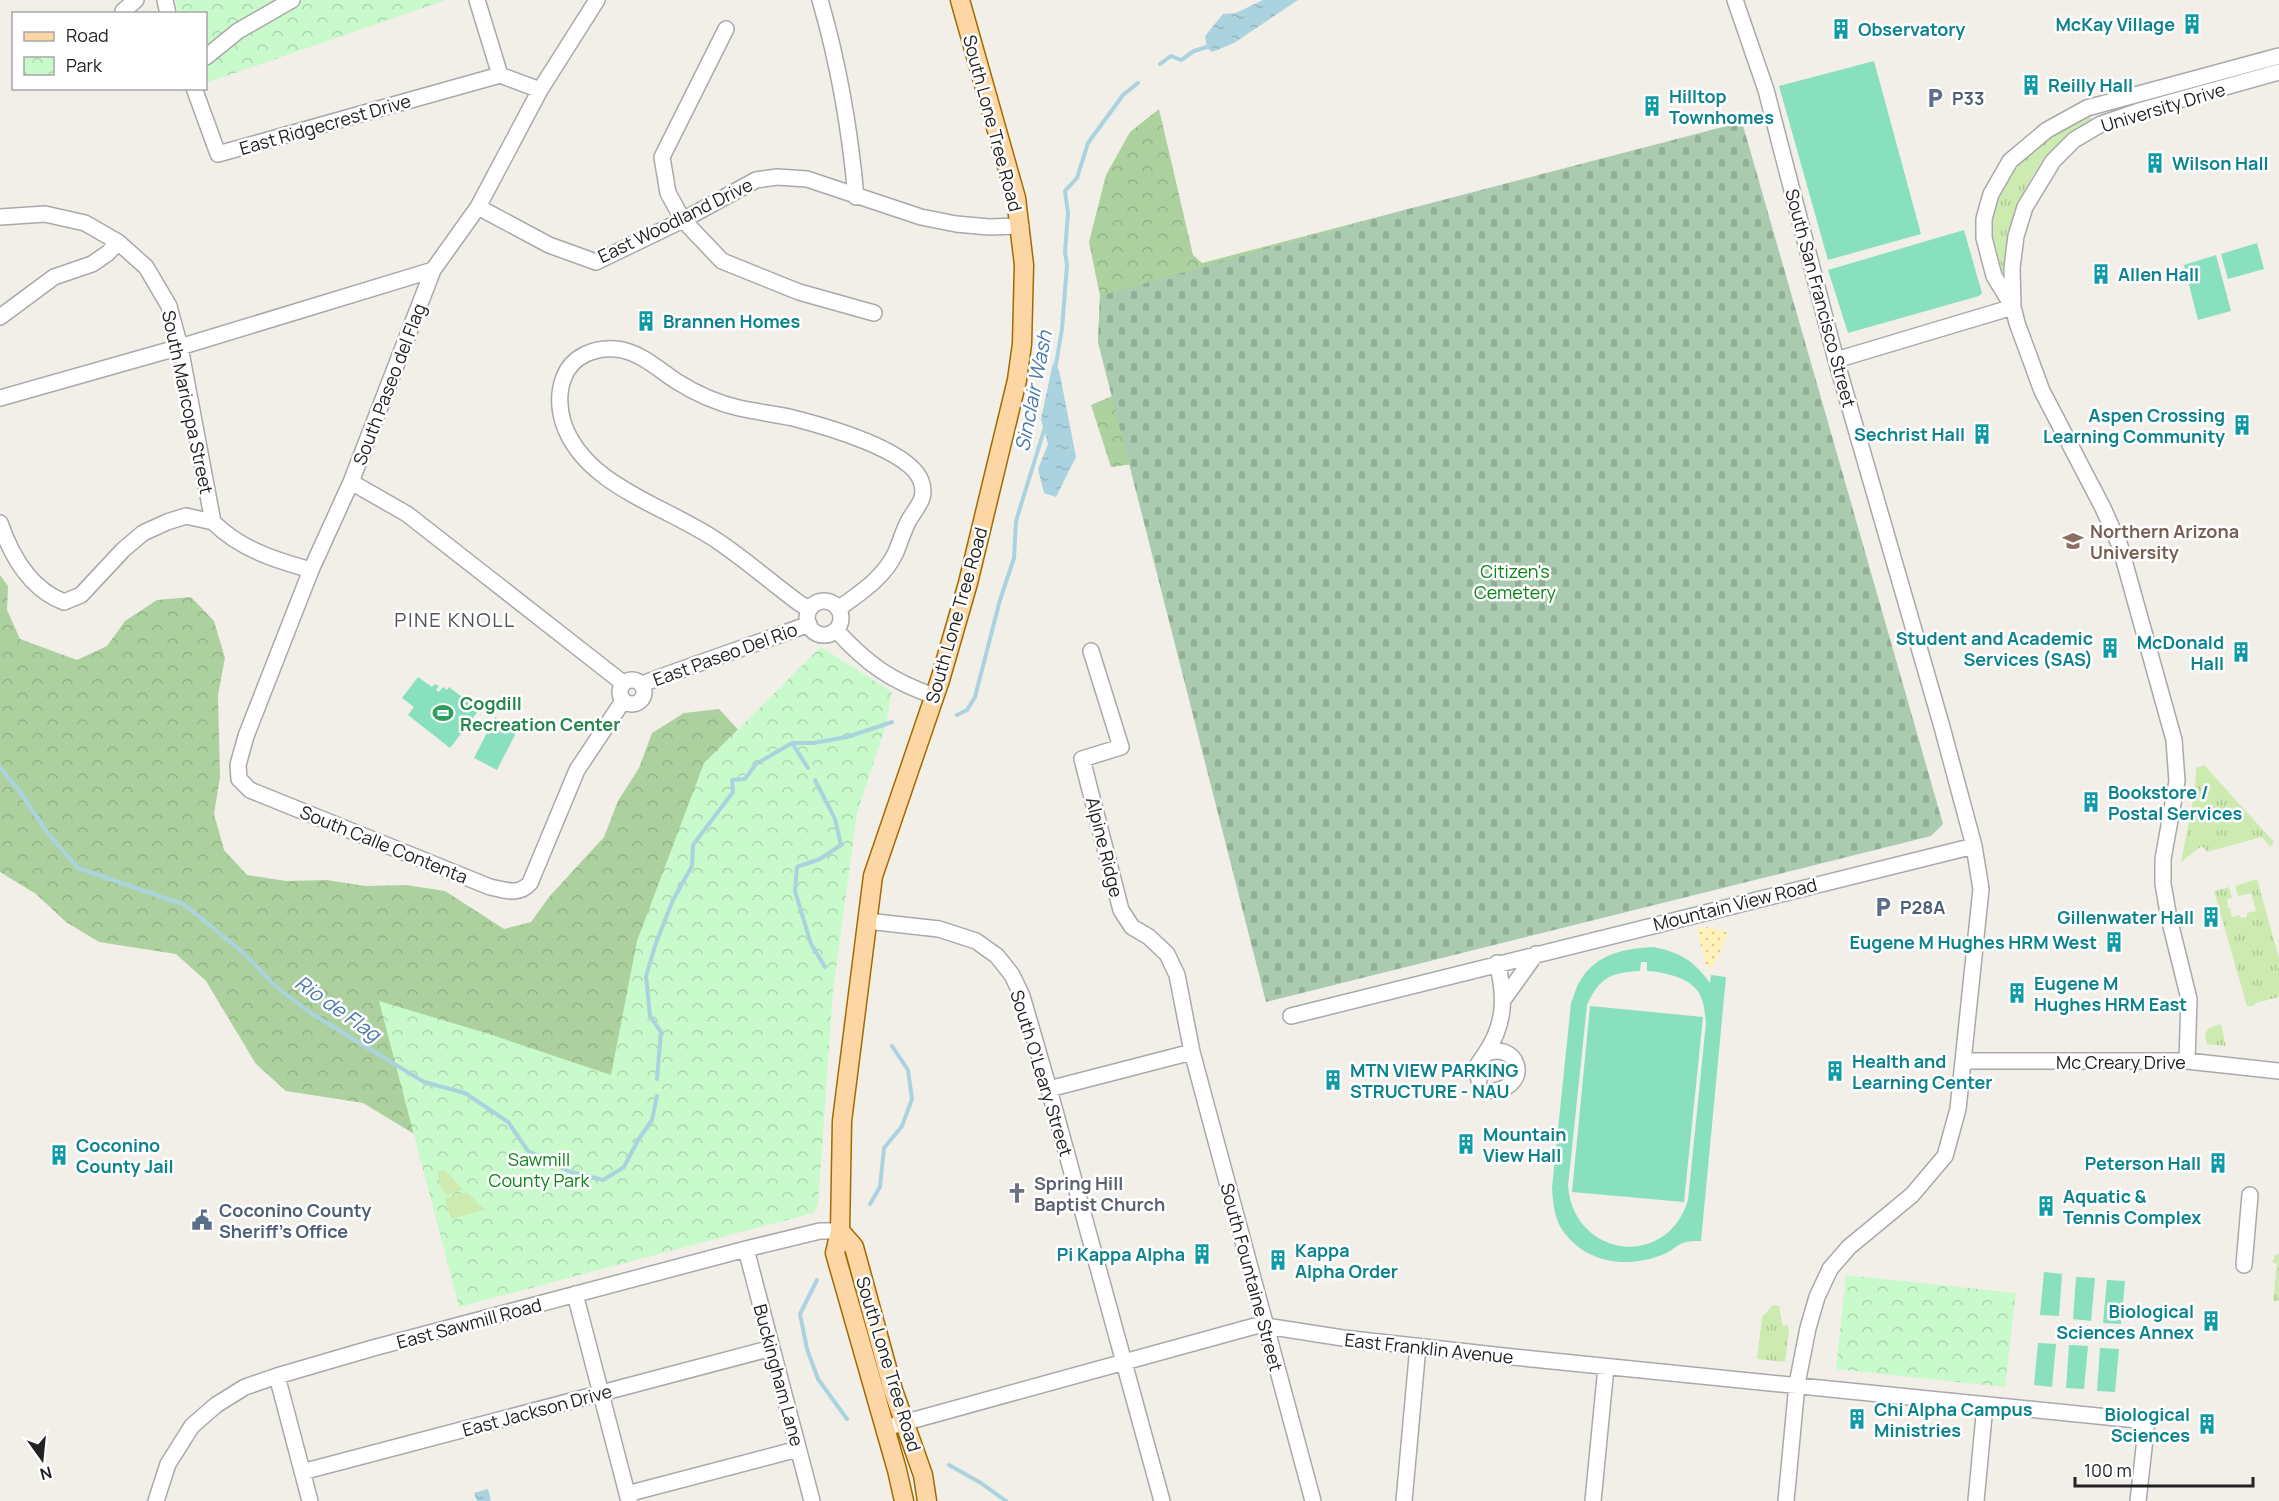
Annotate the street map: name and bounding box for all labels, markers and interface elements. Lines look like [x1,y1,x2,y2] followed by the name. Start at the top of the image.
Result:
[12,12,207,90] legend
[2055,12,2175,36] place label: McKay Village
[2180,12,2204,36] building icon: McKay Village
[1829,17,1853,41] building icon: Observatory
[1858,17,1965,41] place label: Observatory
[66,23,109,47] text: Road
[958,32,1028,214] street label: South Lone Tree Road
[66,53,103,77] text: Park
[2019,73,2043,97] building icon: Reilly Hall
[2048,73,2133,97] place label: Reilly Hall
[2098,77,2228,137] street label: University Drive
[1669,84,1774,129] place label: Hilltop Townhomes
[1923,86,1947,110] parking icon: P33
[1952,86,1984,110] place label: P33
[237,88,413,160] street label: East Ridgecrest Drive
[1640,94,1664,118] building icon: Hilltop Townhomes
[2143,151,2167,175] building icon: Wilson Hall
[2172,151,2268,175] place label: Wilson Hall
[594,172,756,268] street label: East Woodland Drive
[1780,186,1862,410] street label: South San Francisco Street
[2089,262,2113,286] building icon: Allen Hall
[2118,262,2199,286] place label: Allen Hall
[347,300,431,468] street label: South Paseo del Flag
[157,308,219,496] street label: South Maricopa Street
[634,309,658,333] building icon: Brannen Homes
[663,309,800,333] place label: Brannen Homes
[1008,327,1058,454] water label: Sinclair Wash
[2043,403,2225,448] place label: Aspen Crossing Learning Community
[2230,413,2254,437] building icon: Aspen Crossing Learning Community
[1854,422,1965,446] place label: Sechrist Hall
[1970,422,1994,446] building icon: Sechrist Hall
[2090,519,2239,564] place label: Northern Arizona University
[919,524,993,706] street label: South Lone Tree Road
[2061,529,2085,553] school or university icon: Northern Arizona University
[1474,559,1557,604] park label: Citizen's Cemetery
[394,606,516,633] district label: PINE KNOLL
[650,617,800,691] street label: East Paseo Del Rio
[1896,626,2093,671] place label: Student and Academic Services (SAS)
[2137,630,2224,675] place label: McDonald Hall
[2098,636,2122,660] building icon: Student and Academic Services (SAS)
[2229,640,2253,664] building icon: McDonald Hall
[460,691,620,736] place label: Cogdill Recreation Center
[431,701,455,725] sports icon: Cogdill Recreation Center
[2108,780,2243,825] place label: Bookstore / Postal Services
[2079,790,2103,814] building icon: Bookstore / Postal Services
[1081,794,1129,900] street label: Alpine Ridge
[297,799,471,889] street label: South Calle Contenta
[1651,872,1819,936] street label: Mountain View Road
[1871,895,1895,919] parking icon: P28A
[1900,895,1945,919] place label: P28A
[2057,905,2194,929] place label: Gillenwater Hall
[2199,905,2223,929] building icon: Gillenwater Hall
[1850,930,2097,954] place label: Eugene M Hughes HRM West
[2102,930,2126,954] building icon: Eugene M Hughes HRM West
[290,969,388,1048] water label: Rio de Flag
[2034,971,2187,1016] place label: Eugene M Hughes HRM East
[2005,981,2029,1005] building icon: Eugene M Hughes HRM East
[1005,987,1079,1159] street label: South O'Leary Street
[1852,1049,1993,1094] place label: Health and Learning Center
[2056,1050,2186,1074] street label: Mc Creary Drive
[1350,1058,1518,1103] place label: MTN VIEW PARKING STRUCTURE - NAU
[1823,1059,1847,1083] building icon: Health and Learning Center
[1321,1068,1345,1092] building icon: MTN VIEW PARKING STRUCTURE - NAU
[1483,1122,1567,1167] place label: Mountain View Hall
[1454,1132,1478,1156] building icon: Mountain View Hall
[76,1133,174,1178] place label: Coconino County Jail
[47,1143,71,1167] building icon: Coconino County Jail
[489,1147,590,1192] park label: Sawmill County Park
[2085,1151,2201,1175] place label: Peterson Hall
[2206,1151,2230,1175] building icon: Peterson Hall
[1034,1171,1165,1216] place label: Spring Hill Baptist Church
[1215,1180,1289,1374] street label: South Fountaine Street
[1005,1181,1029,1205] church icon: Spring Hill Baptist Church
[2063,1184,2201,1229] place label: Aquatic & Tennis Complex
[2034,1194,2058,1218] building icon: Aquatic & Tennis Complex
[219,1198,371,1243] place label: Coconino County Sheriff's Office
[190,1208,214,1232] public building icon: Coconino County Sheriff's Office
[1295,1238,1398,1283] place label: Kappa Alpha Order
[1057,1242,1185,1266] place label: Pi Kappa Alpha
[1190,1242,1214,1266] building icon: Pi Kappa Alpha
[1266,1248,1290,1272] building icon: Kappa Alpha Order
[851,1273,927,1455] street label: South Lone Tree Road
[394,1292,544,1354] street label: East Sawmill Road
[2056,1299,2194,1344] place label: Biological Sciences Annex
[749,1301,809,1449] street label: Buckingham Lane
[2199,1309,2223,1333] building icon: Biological Sciences Annex
[1343,1327,1515,1369] street label: East Franklin Avenue
[459,1378,615,1442] street label: East Jackson Drive
[1874,1397,2033,1442] place label: Chi Alpha Campus Ministries
[2105,1402,2190,1447] place label: Biological Sciences
[1845,1407,1869,1431] building icon: Chi Alpha Campus Ministries
[2195,1412,2219,1436] building icon: Biological Sciences
[12,1429,72,1489] north arrow
[2075,1450,2254,1488] scale bar
[2084,1458,2132,1482] text: 100 m
[37,1461,54,1486] text: N

